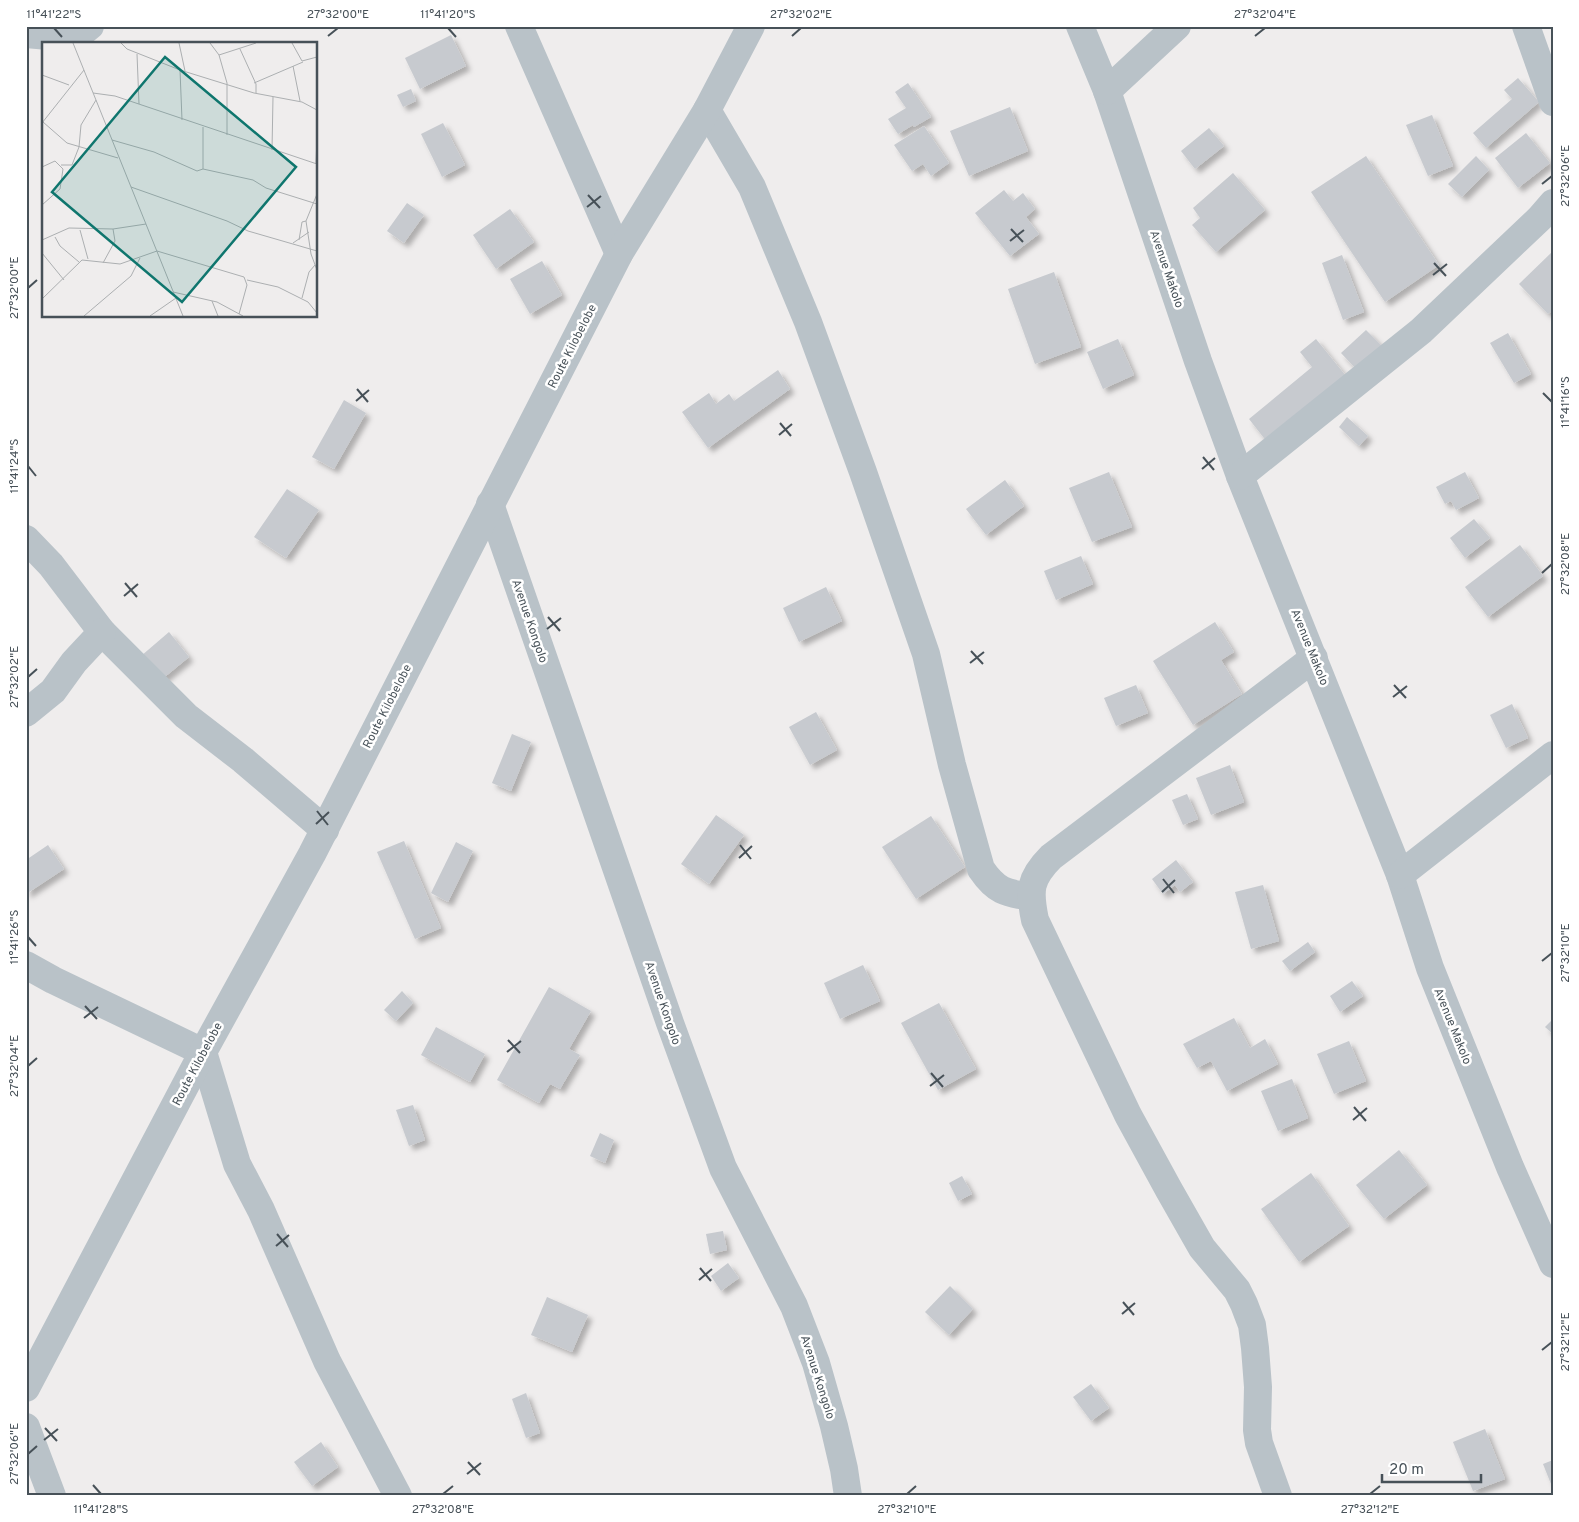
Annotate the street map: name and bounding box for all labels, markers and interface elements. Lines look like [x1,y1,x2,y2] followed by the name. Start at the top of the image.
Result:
[26,7,82,23] text: 11°41'22"S
[307,7,369,23] text: 27°32'00"E
[420,7,476,23] text: 11°41'20"S
[770,7,832,23] text: 27°32'02"E
[1234,7,1296,23] text: 27°32'04"E
[42,42,318,318] inset map
[1558,145,1574,207] text: 27°32'06"E
[1145,228,1187,311] street label: Avenue Makolo
[7,257,23,319] text: 27°32'00"E
[545,302,601,391] street label: Route Kilobelobe
[1558,376,1574,428] text: 11°41'16"S
[7,438,23,494] text: 11°41'24"S
[1558,533,1574,595] text: 27°32'08"E
[507,577,551,666] street label: Avenue Kongolo
[1286,607,1332,688] street label: Avenue Makolo
[7,646,23,708] text: 27°32'02"E
[360,662,416,751] street label: Route Kilobelobe
[7,910,23,964] text: 11°41'26"S
[1558,923,1574,983] text: 27°32'10"E
[640,959,684,1048] street label: Avenue Kongolo
[1429,986,1475,1067] street label: Avenue Makolo
[169,1020,227,1109] street label: Route Kilobelobe
[7,1035,23,1097] text: 27°32'04"E
[1558,1312,1574,1372] text: 27°32'12"E
[796,1333,838,1422] street label: Avenue Kongolo
[7,1423,23,1485] text: 27°32'06"E
[1382,1452,1480,1484] scale bar
[1389,1461,1424,1480] text: 20 m
[73,1502,129,1518] text: 11°41'28"S
[412,1502,474,1518] text: 27°32'08"E
[877,1502,937,1518] text: 27°32'10"E
[1340,1502,1400,1518] text: 27°32'12"E

